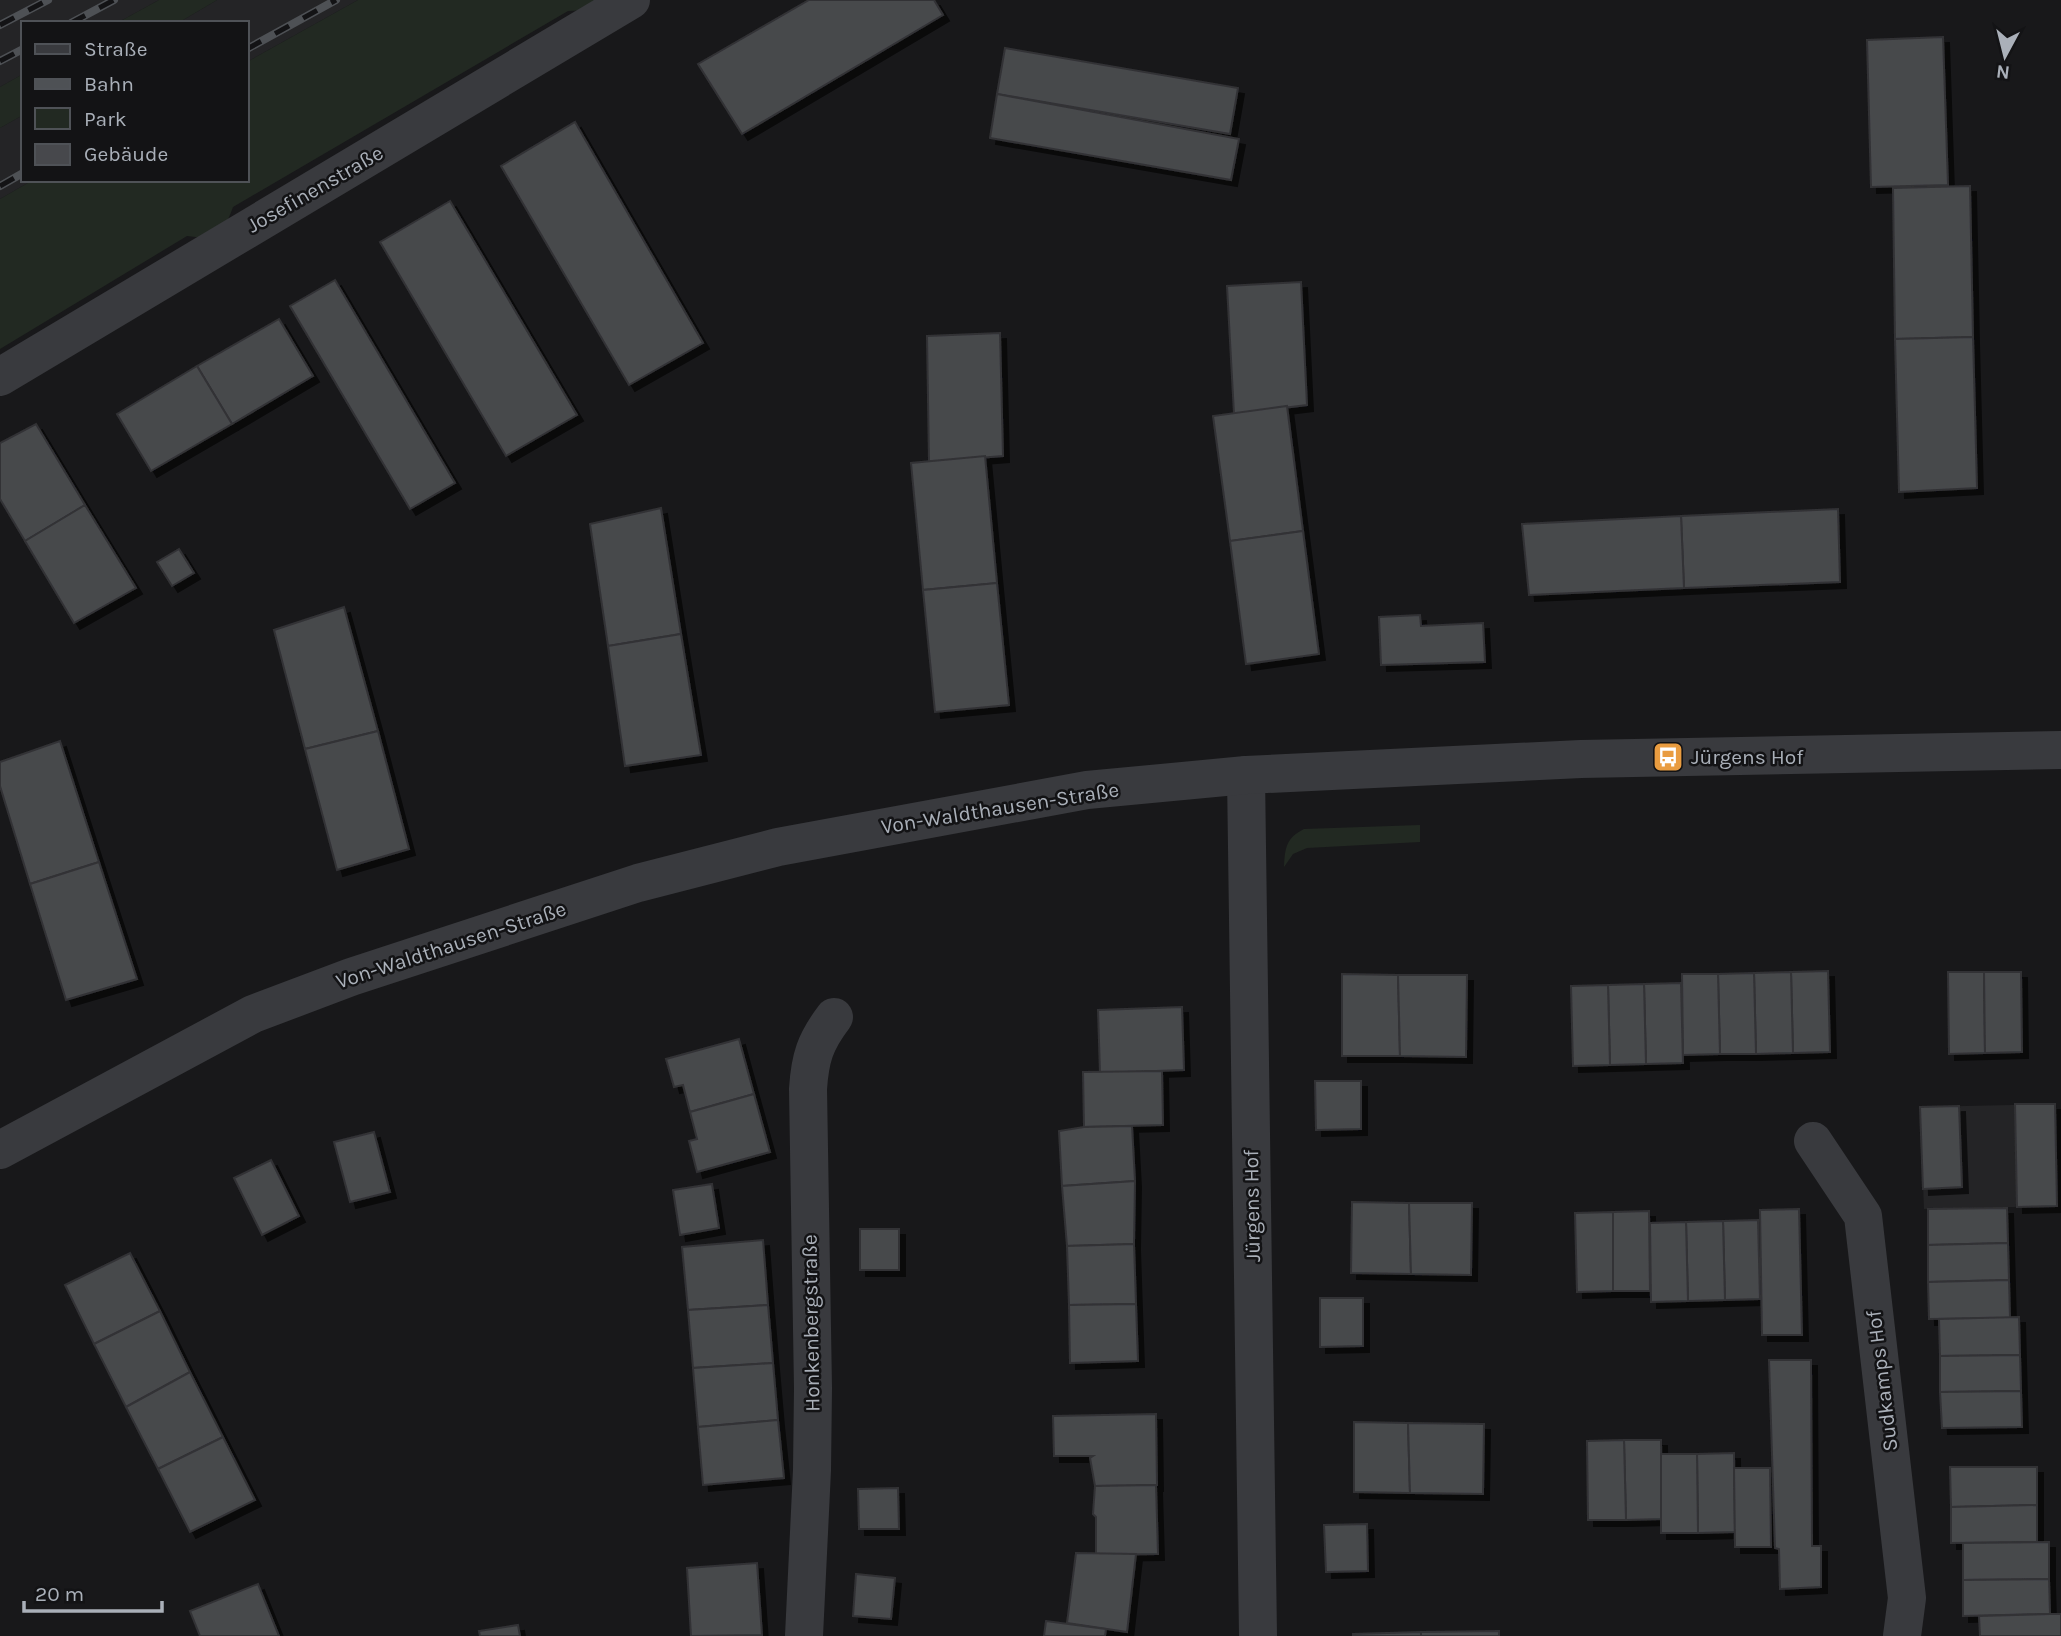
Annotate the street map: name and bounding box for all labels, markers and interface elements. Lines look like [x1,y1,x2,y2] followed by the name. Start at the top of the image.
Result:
[21,21,248,182] legend
[1970,21,2040,91] north arrow
[84,37,147,61] text: Straße
[1995,60,2011,84] text: N
[84,72,134,96] text: Bahn
[84,107,127,131] text: Park
[243,140,387,238] street label: Josefinenstraße
[84,142,168,166] text: Gebäude
[1651,740,1685,774] bus stop icon: Jürgens Hof
[1691,745,1804,769] place label: Jürgens Hof
[879,777,1121,839] street label: Von-Waldthausen-Straße
[333,896,569,994] street label: Von-Waldthausen-Straße
[1239,1149,1265,1262] street label: Jürgens Hof
[797,1234,825,1412] street label: Honkenbergstraße
[1861,1308,1903,1453] street label: Sudkamps Hof
[24,1570,163,1614] scale bar
[35,1582,84,1606] text: 20 m

